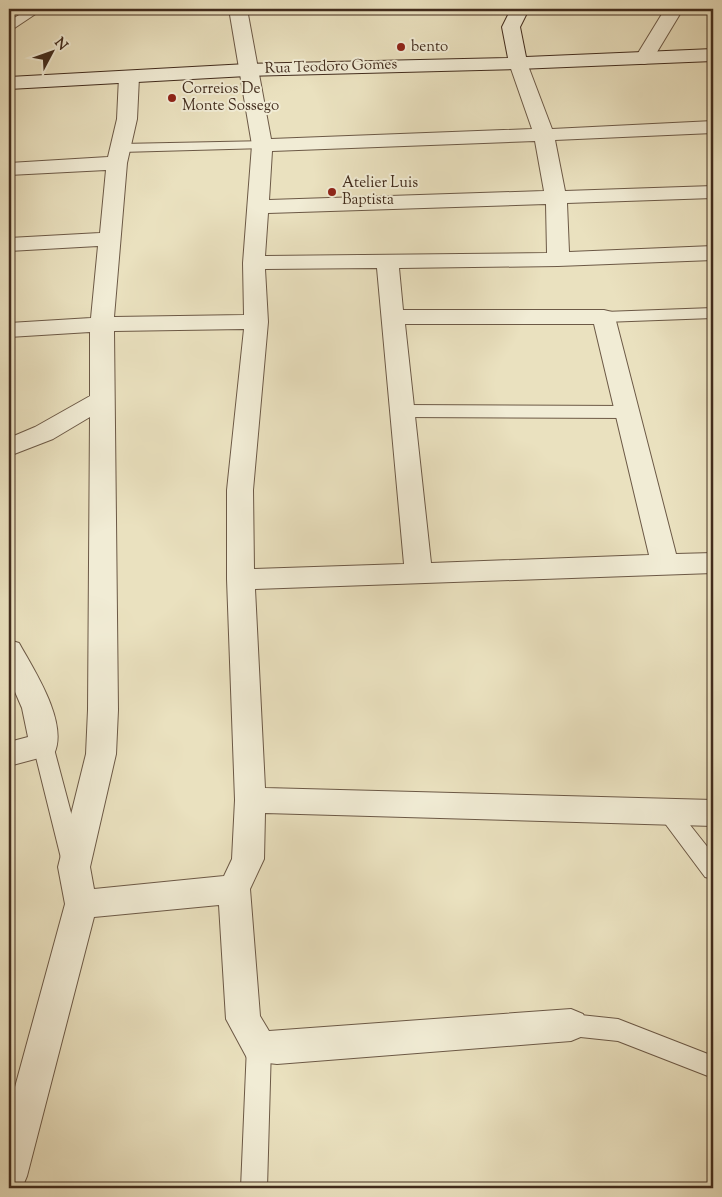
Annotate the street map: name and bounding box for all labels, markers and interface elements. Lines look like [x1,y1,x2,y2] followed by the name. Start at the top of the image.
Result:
[28,28,78,78] north arrow
[49,34,72,56] text: N
[411,37,448,58] place label: bento
[395,41,407,53] marker: bento
[264,54,398,80] street label: Rua Teodoro Gomes
[182,79,279,117] place label: Correios De Monte Sossego
[166,92,178,104] marker: Correios De Monte Sossego
[342,173,418,211] place label: Atelier Luis Baptista
[326,186,338,198] marker: Atelier Luis Baptista

